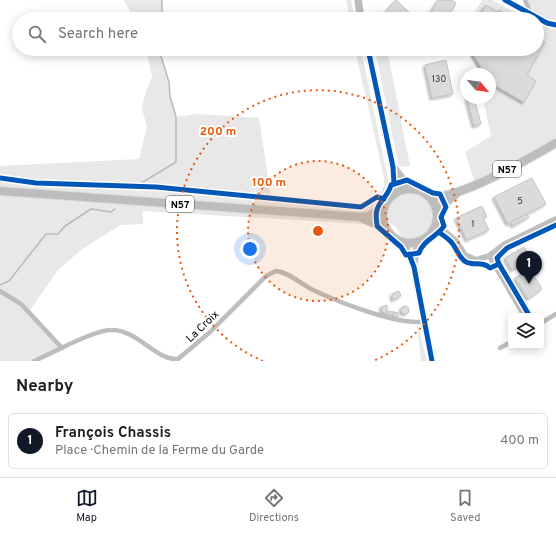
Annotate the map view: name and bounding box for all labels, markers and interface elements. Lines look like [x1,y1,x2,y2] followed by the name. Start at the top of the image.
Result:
[12,12,544,56] search box
[26,23,48,45] icon: search
[58,25,138,44] text: Search here
[460,68,496,104] north arrow
[432,74,446,85] house number: 130
[200,124,236,140] text: 200 m
[493,161,521,177] road number: N57
[252,175,286,191] text: 100 m
[166,196,194,212] road number: N57
[517,196,523,207] house number: 5
[471,219,475,230] house number: 1
[311,224,325,238] centre of rings
[240,239,260,259] your location
[516,251,542,284] pin: 1
[183,307,222,346] street label: La Croix
[508,313,544,349] map controls
[508,313,544,349] button: layers
[16,376,73,398] text: Nearby
[55,424,171,443] text: François Chassis
[27,433,33,449] text: 1
[500,433,539,449] text: 400 m
[55,443,264,459] text: Place · Chemin de la Ferme du Garde
[76,487,98,525] tab: Map
[249,487,299,525] tab: Directions
[450,487,480,525] tab: Saved

